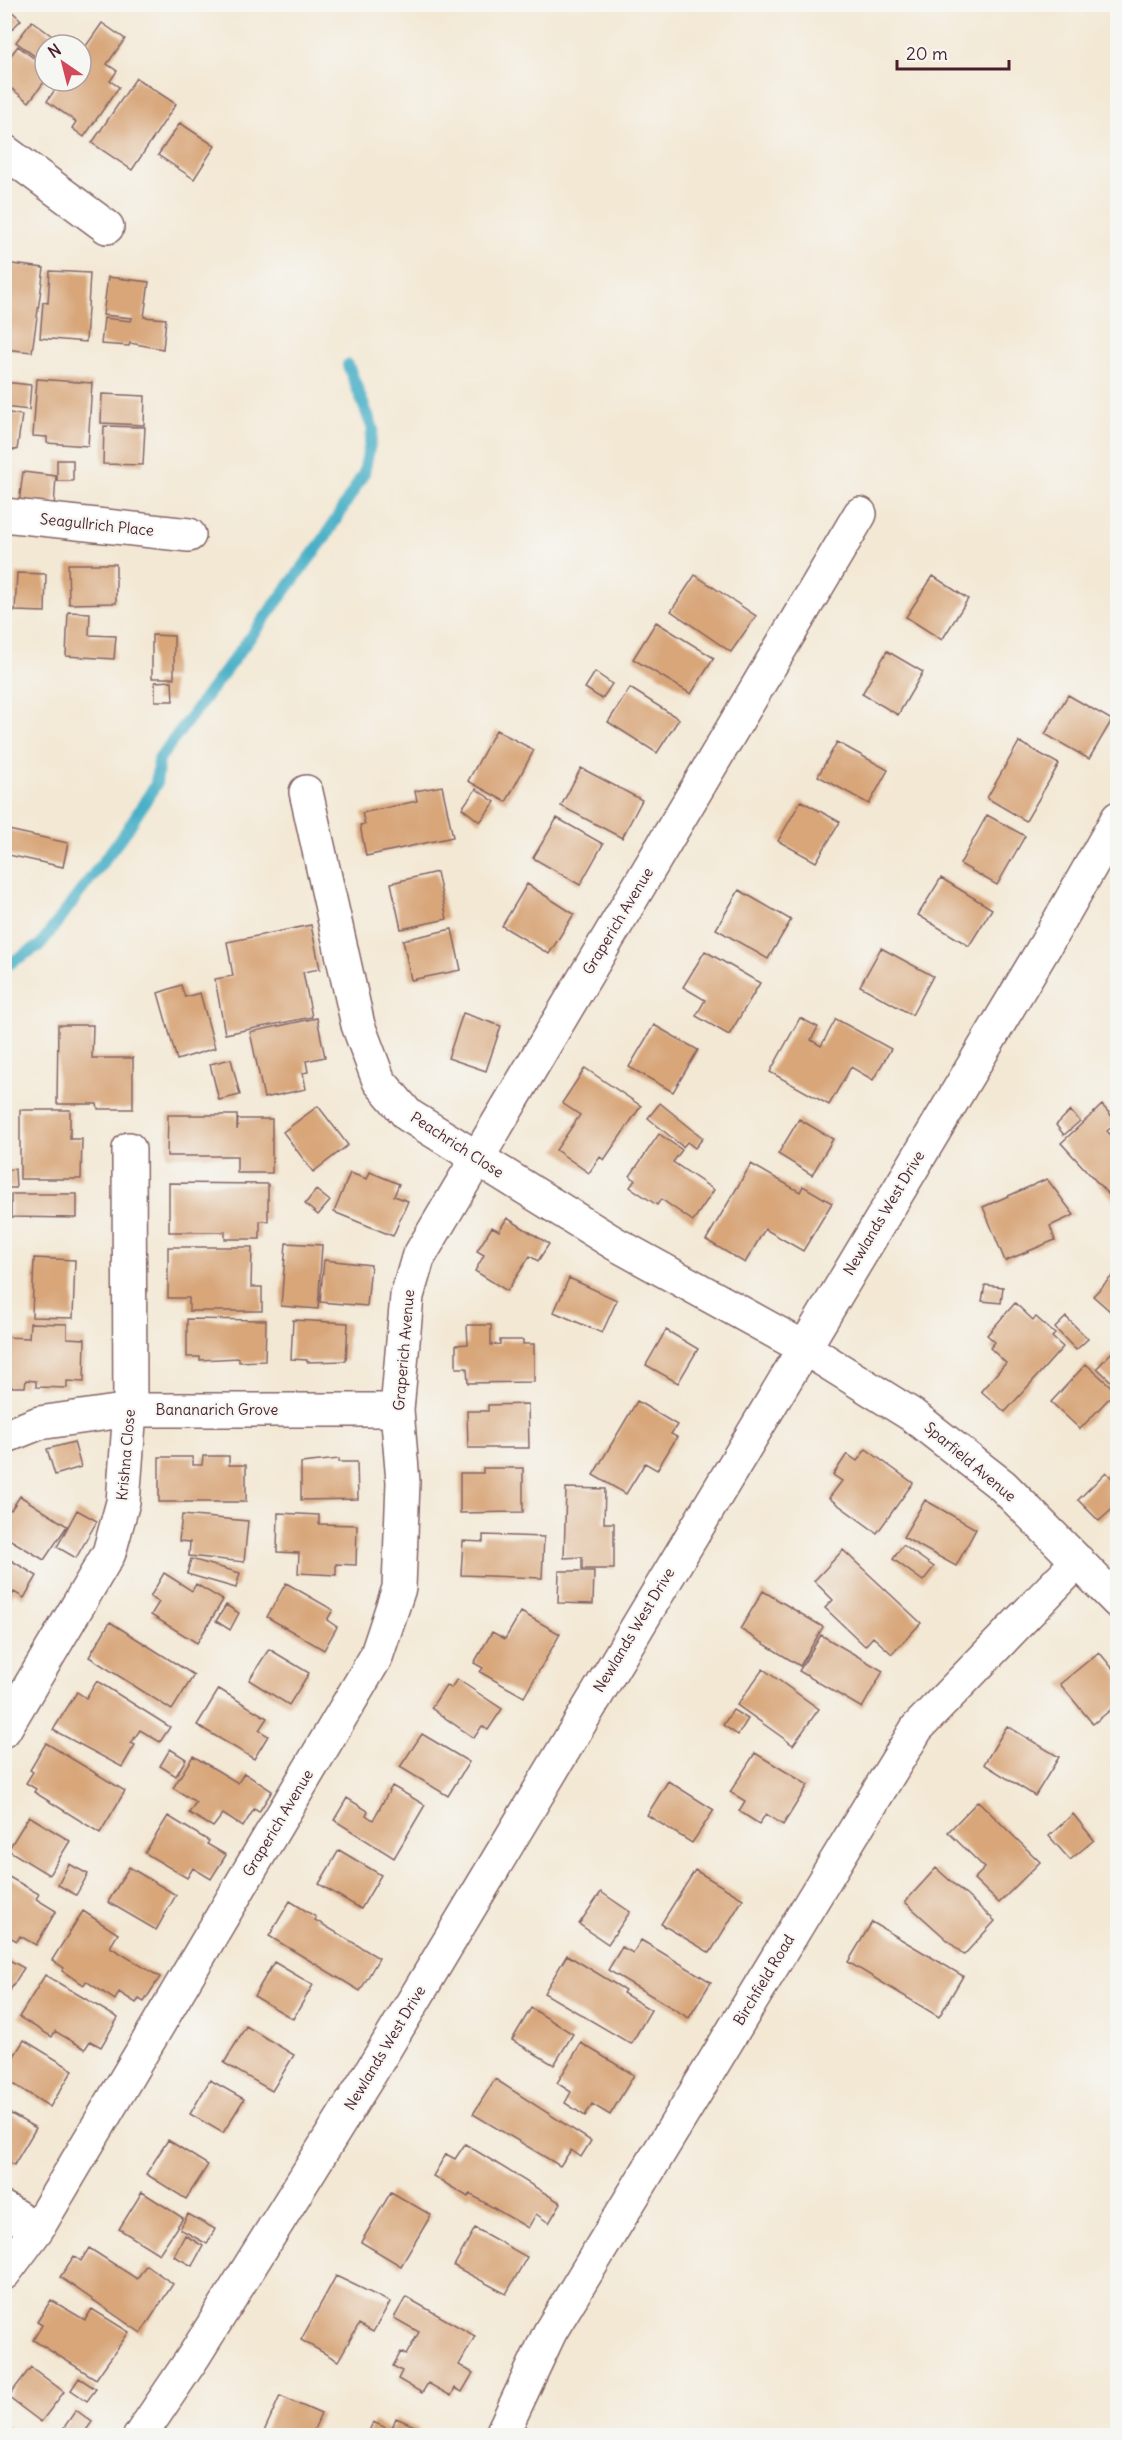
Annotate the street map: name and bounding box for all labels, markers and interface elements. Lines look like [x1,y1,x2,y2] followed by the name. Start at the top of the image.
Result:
[33,33,93,93] north arrow
[897,33,1010,71] scale bar
[44,39,65,62] text: N
[906,42,948,65] text: 20 m
[39,509,155,540] street label: Seagullrich Place
[578,864,657,978] street label: Graperich Avenue
[407,1107,507,1182] street label: Peachrich Close
[839,1147,928,1279] street label: Newlands West Drive
[389,1289,418,1411] street label: Graperich Avenue
[156,1400,278,1419] street label: Bananarich Grove
[112,1408,139,1501] street label: Krishna Close
[921,1418,1020,1506] street label: Sparfield Avenue
[589,1564,678,1696] street label: Newlands West Drive
[238,1766,317,1880] street label: Graperich Avenue
[729,1931,798,2029] street label: Birchfield Road
[340,1982,429,2114] street label: Newlands West Drive

